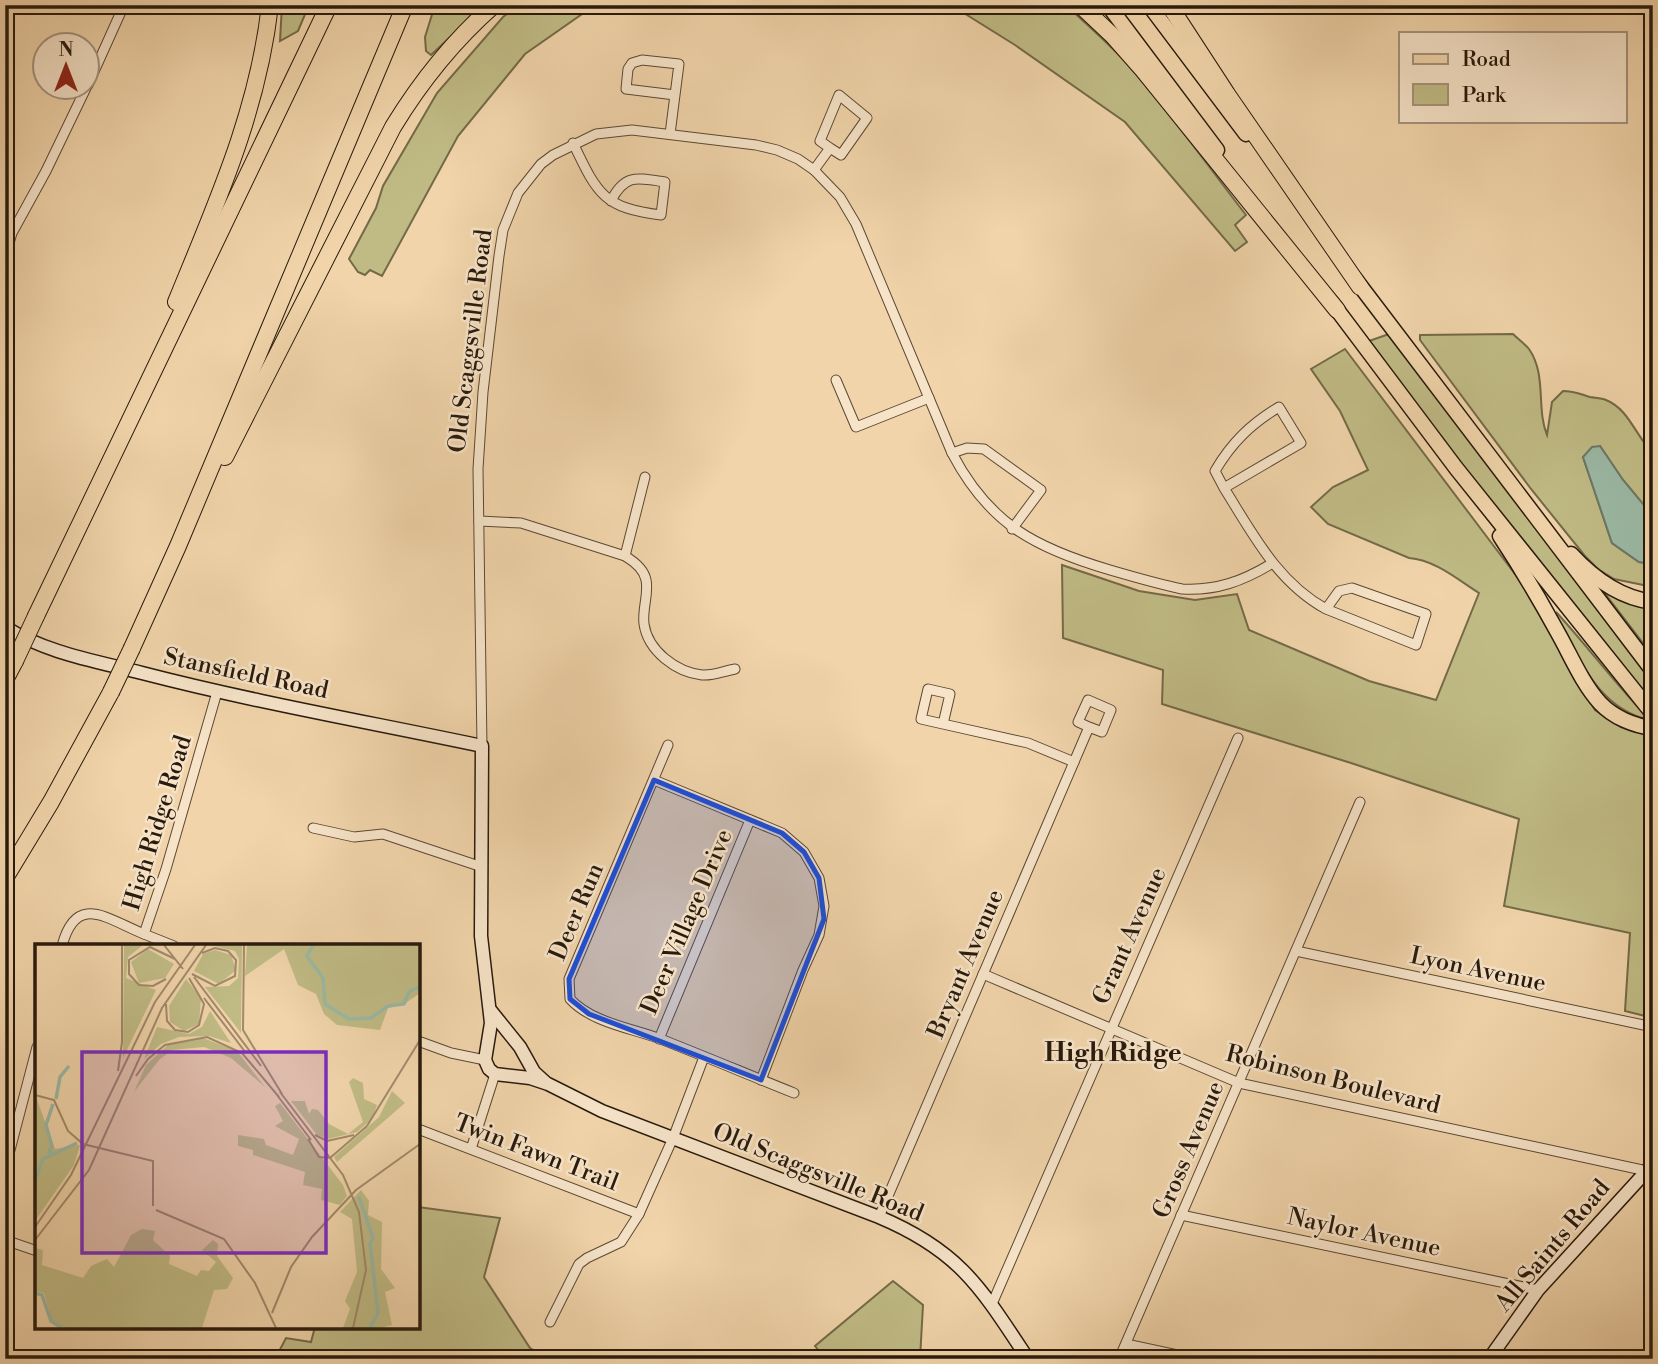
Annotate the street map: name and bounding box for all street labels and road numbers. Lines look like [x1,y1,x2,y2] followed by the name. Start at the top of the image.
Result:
[442,227,500,455] street label: Old Scaggsville Road
[161,642,332,706] street label: Stansfield Road
[117,731,199,914] street label: High Ridge Road
[634,825,740,1019] street label: Deer Village Drive
[543,859,611,965] street label: Deer Run
[1086,863,1174,1009] street label: Grant Avenue
[921,885,1011,1044] street label: Bryant Avenue
[1407,941,1549,999] street label: Lyon Avenue
[1223,1039,1444,1121] street label: Robinson Boulevard
[1147,1077,1231,1223] street label: Gross Avenue
[450,1108,622,1198] street label: Twin Fawn Trail
[708,1117,928,1229] street label: Old Scaggsville Road
[1488,1174,1617,1319] street label: All Saints Road
[1285,1202,1443,1264] street label: Naylor Avenue

